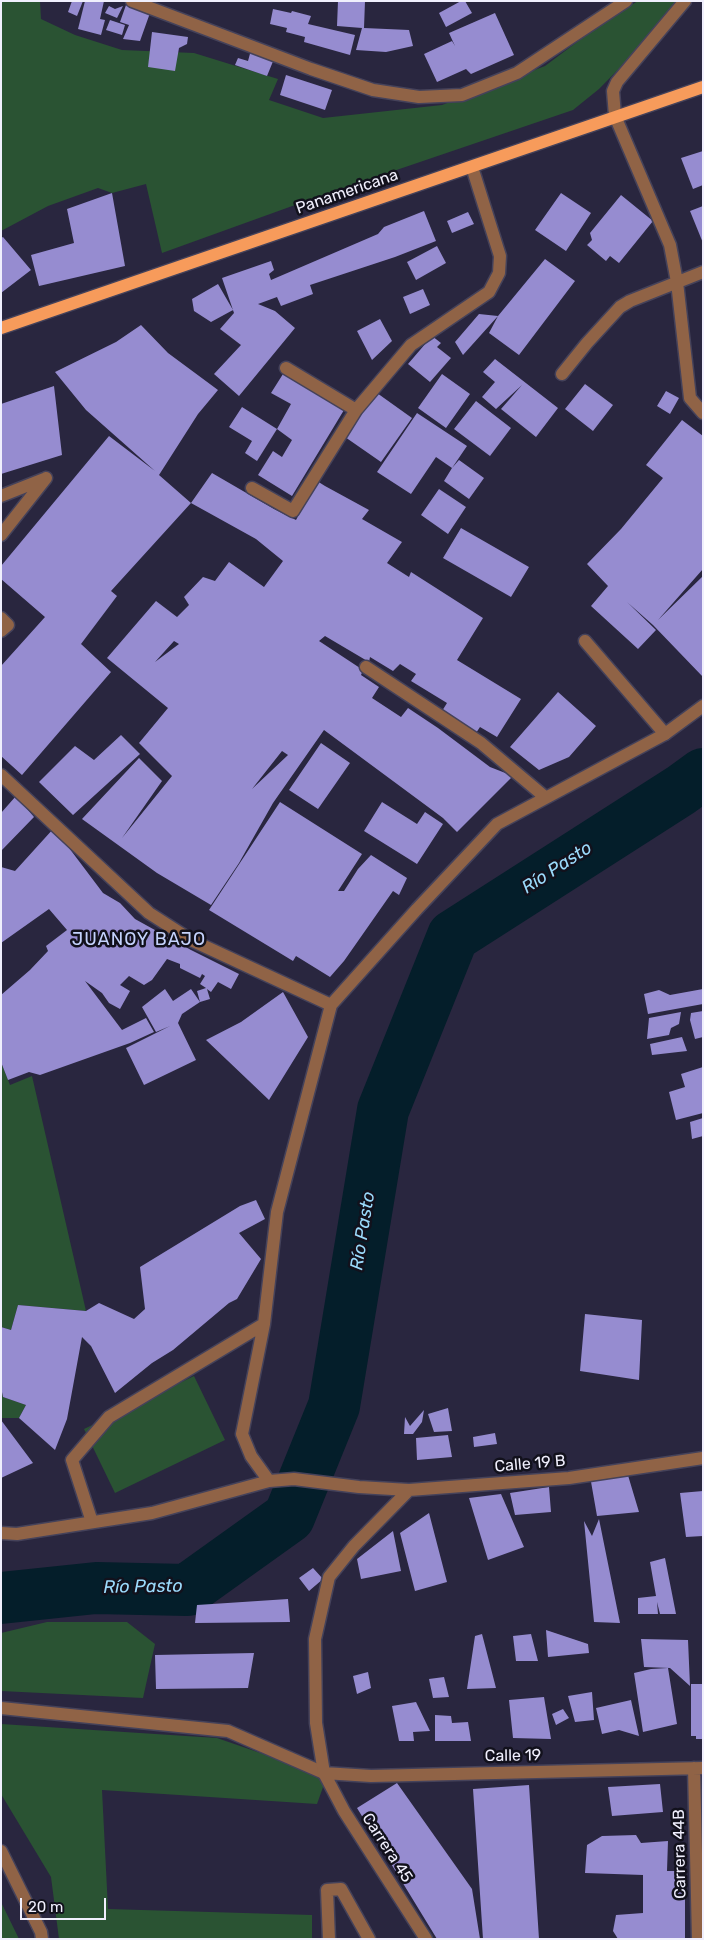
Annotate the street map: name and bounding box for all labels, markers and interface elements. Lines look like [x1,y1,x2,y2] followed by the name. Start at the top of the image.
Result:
[293,166,401,218] street label: Panamericana
[518,837,596,899] water label: Río Pasto
[70,929,208,951] district label: JUANOY BAJO
[346,1190,380,1272] water label: Río Pasto
[494,1451,566,1477] street label: Calle 19 B
[103,1576,183,1598] water label: Río Pasto
[485,1746,541,1766] street label: Calle 19
[670,1809,690,1899] street label: Carrera 44B
[358,1810,416,1886] street label: Carrera 45
[22,1888,109,1920] scale bar
[28,1898,63,1916] text: 20 m

